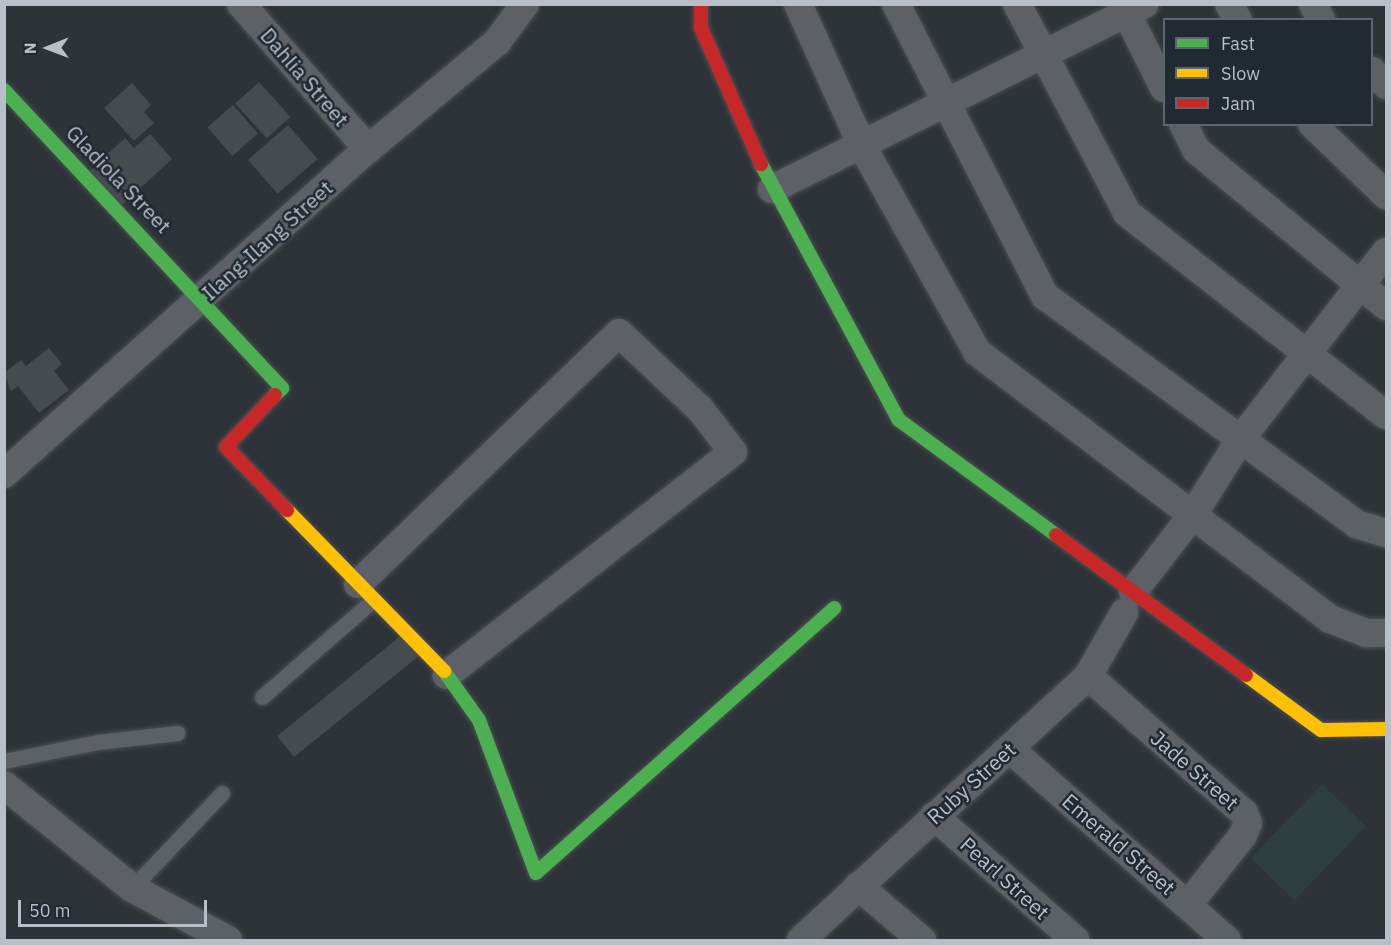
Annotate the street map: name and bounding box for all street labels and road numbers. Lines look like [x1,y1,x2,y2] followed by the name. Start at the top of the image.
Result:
[255,23,355,131] street label: Dahlia Street
[61,120,177,238] street label: Gladiola Street
[197,175,337,305] street label: Ilang-Ilang Street
[1146,725,1244,815] street label: Jade Street
[922,737,1020,829] street label: Ruby Street
[1057,788,1181,900] street label: Emerald Street
[955,831,1055,925] street label: Pearl Street

